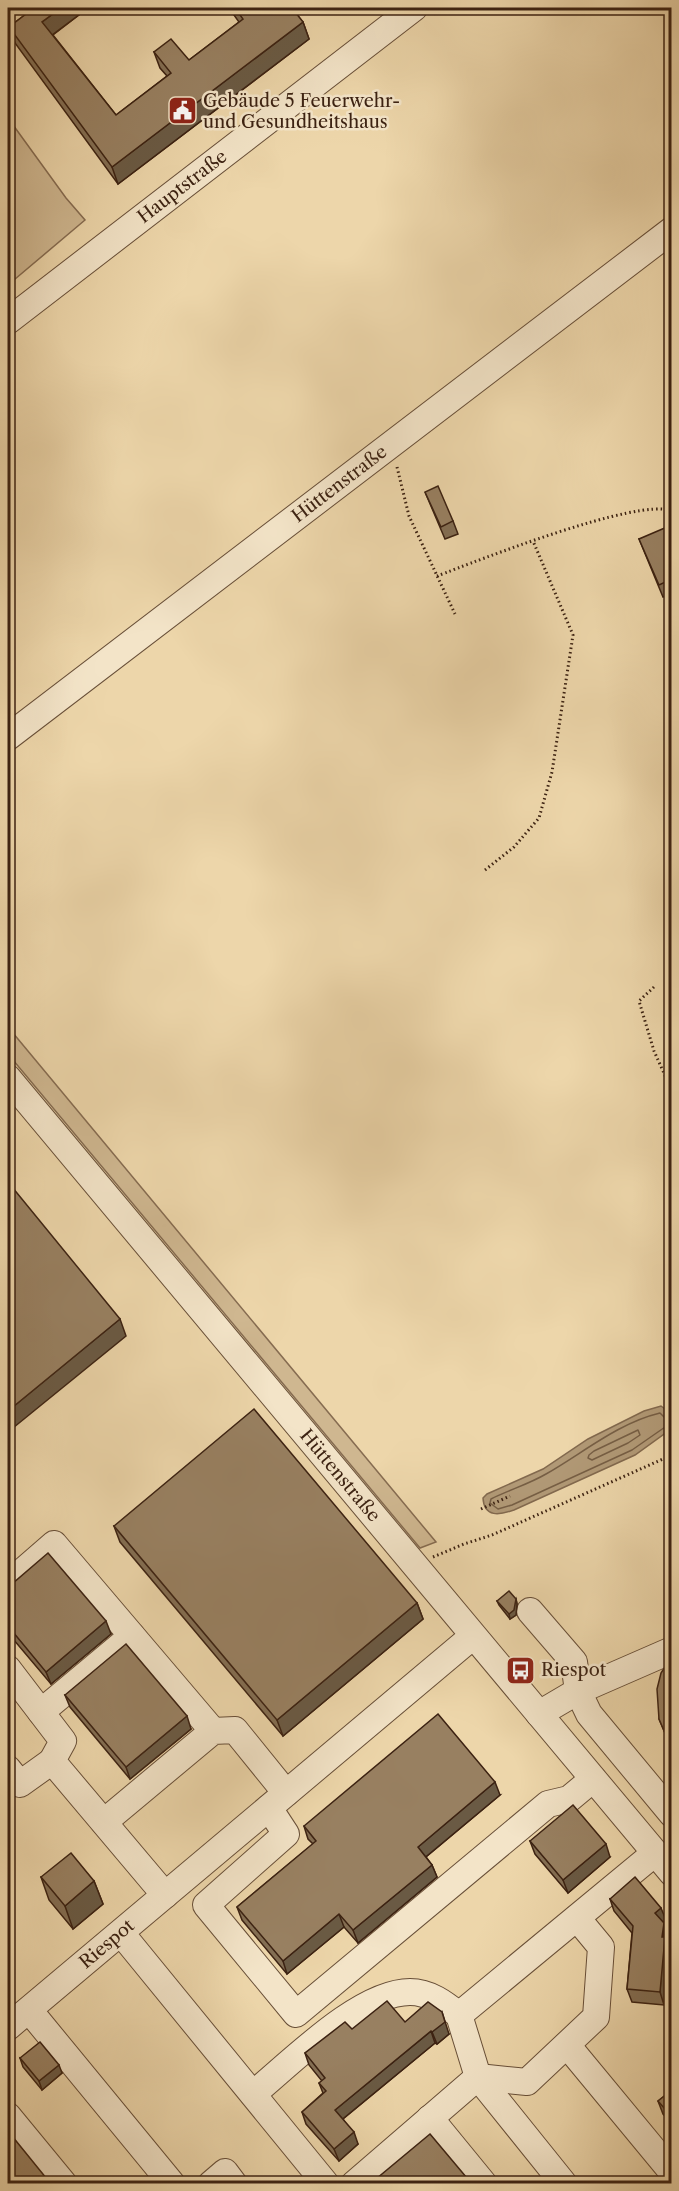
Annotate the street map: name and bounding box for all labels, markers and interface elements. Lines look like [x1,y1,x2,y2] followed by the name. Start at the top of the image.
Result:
[203,90,400,133] place label: Gebäude 5 Feuerwehr- und Gesundheitshaus
[166,95,198,127] public building icon: Gebäude 5 Feuerwehr- und Gesundheitshaus
[133,145,231,228] street label: Hauptstraße
[288,441,391,527] street label: Hüttenstraße
[295,1425,385,1526] street label: Hüttenstraße
[504,1654,536,1686] bus stop icon: Riespot
[541,1659,607,1681] place label: Riespot
[75,1914,139,1973] street label: Riespot

